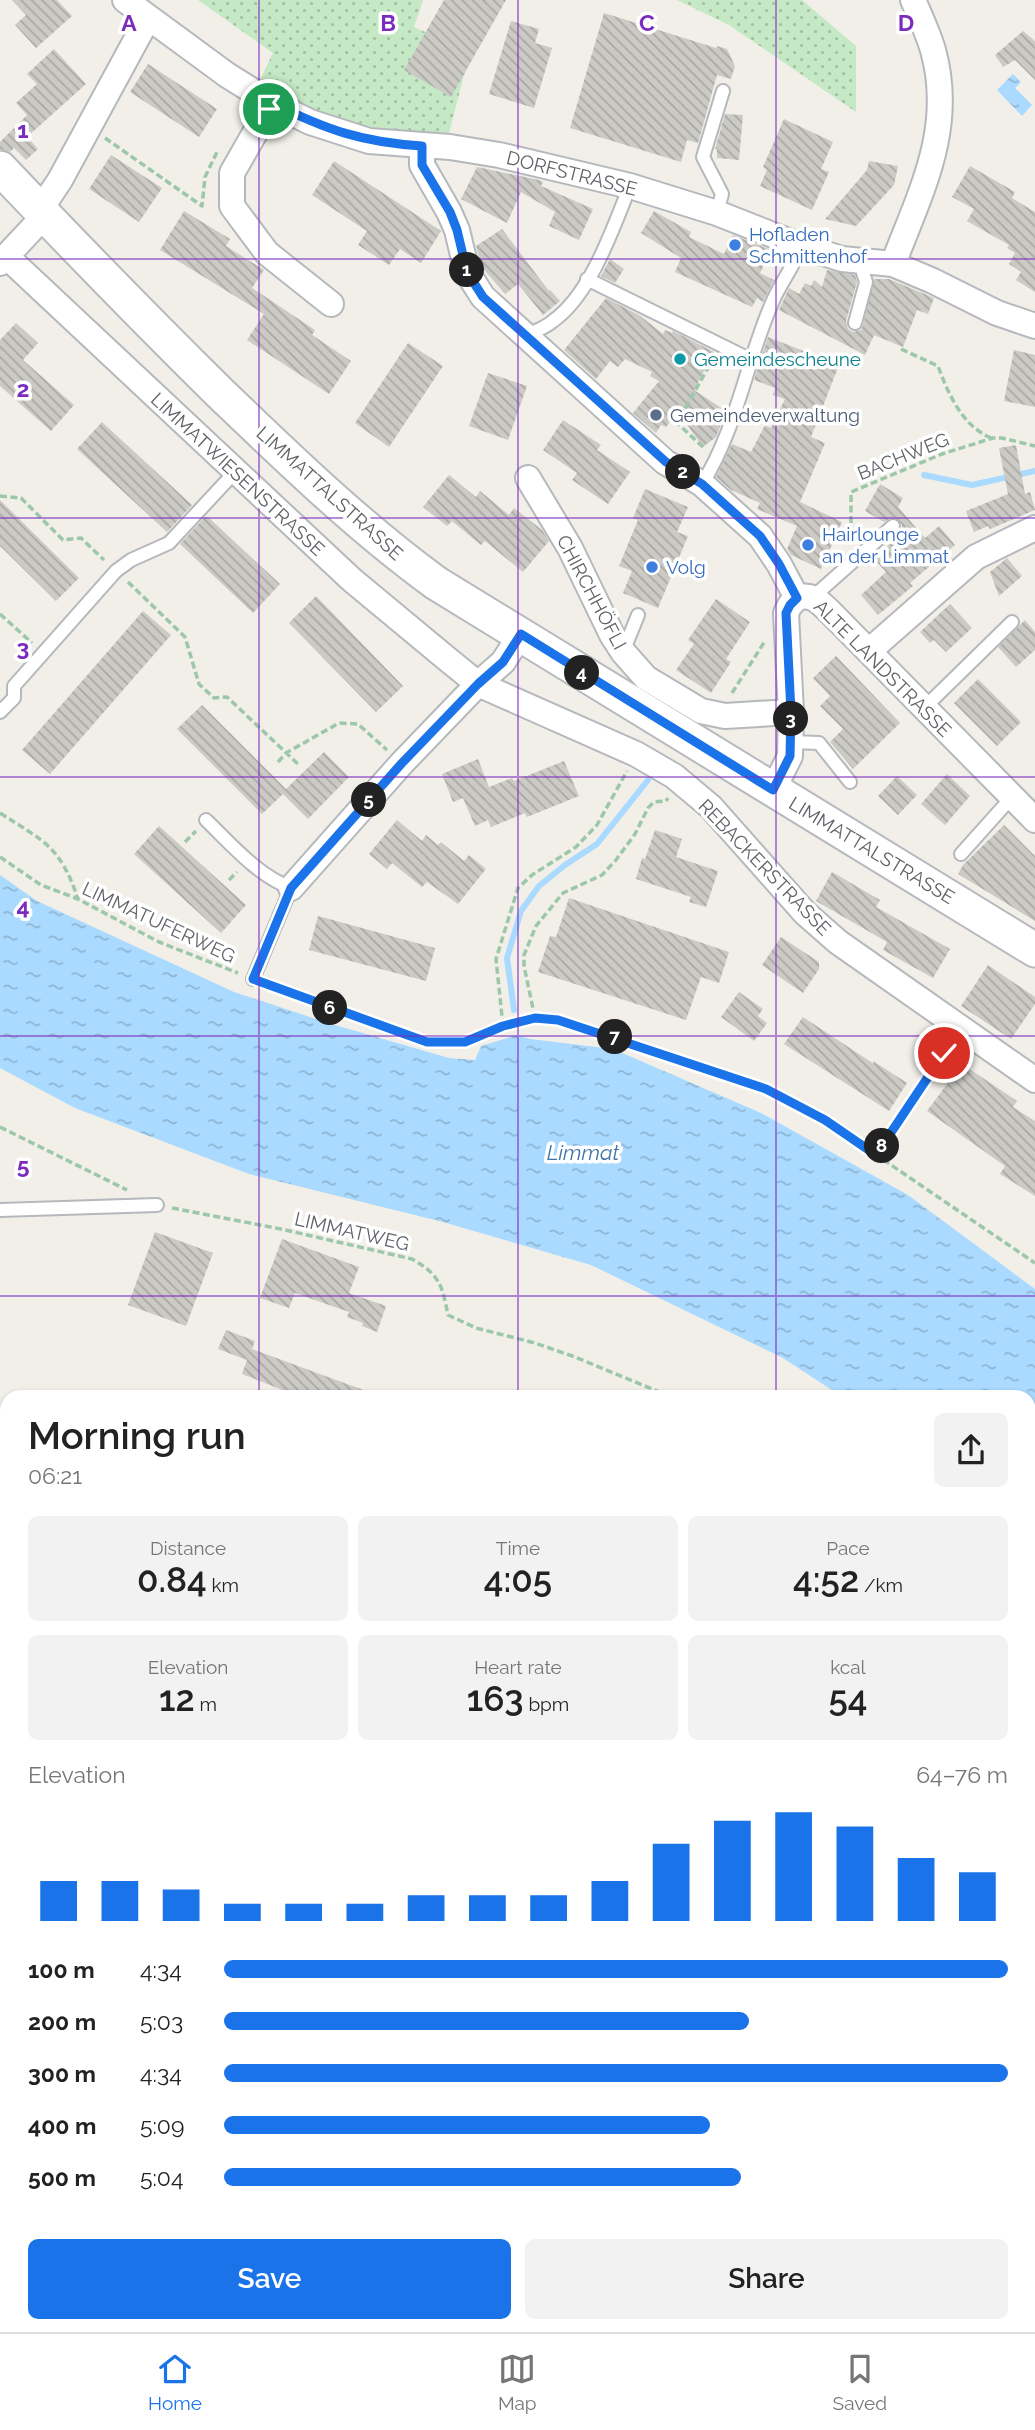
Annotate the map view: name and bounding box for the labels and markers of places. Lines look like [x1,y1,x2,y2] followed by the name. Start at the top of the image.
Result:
[239,79,299,139] pin
[749,223,868,267] place label: Hofladen Schmittenhof
[727,237,743,253] marker: Hofladen Schmittenhof
[449,252,484,288] pin: 1
[694,348,861,370] place label: Gemeindescheune
[672,351,688,367] marker: Gemeindescheune
[670,404,860,426] place label: Gemeindeverwaltung
[648,407,664,423] marker: Gemeindeverwaltung
[666,454,700,490] pin: 2
[822,523,950,567] place label: Hairlounge an der Limmat
[800,537,816,553] marker: Hairlounge an der Limmat
[666,556,706,578] place label: Volg
[644,559,660,575] marker: Volg
[564,656,600,690] pin: 4
[774,702,808,736] pin: 3
[352,782,386,818] pin: 5
[312,990,348,1026] pin: 6
[598,1020,632,1054] pin: 7
[914,1023,974,1083] pin
[864,1128,900,1164] pin: 8

